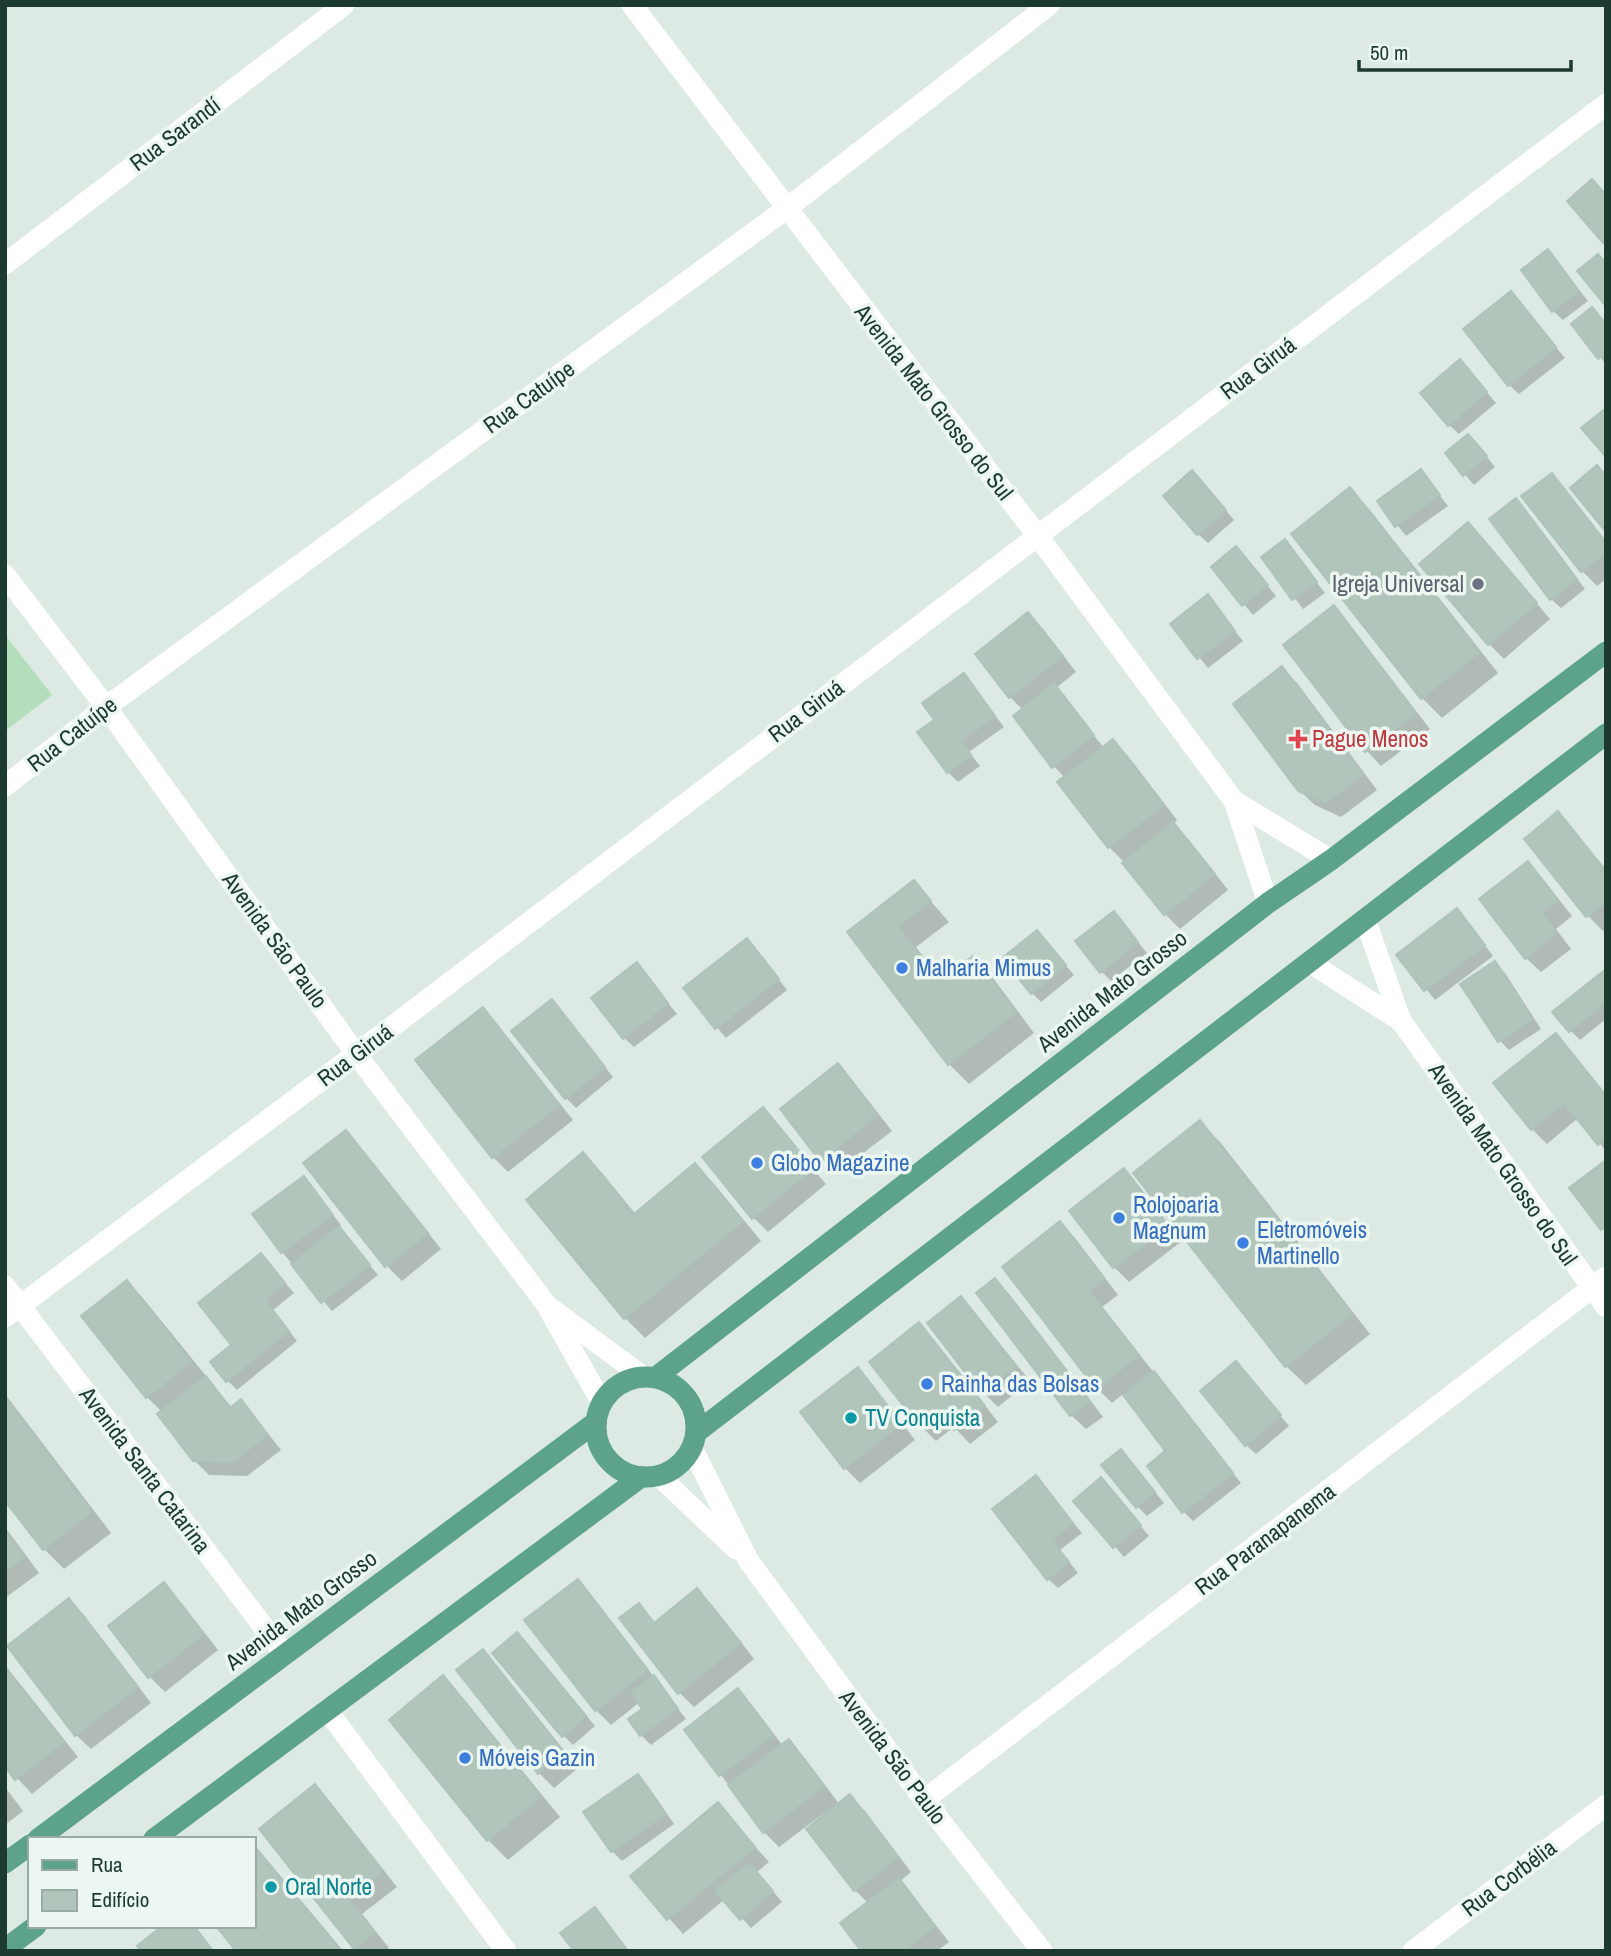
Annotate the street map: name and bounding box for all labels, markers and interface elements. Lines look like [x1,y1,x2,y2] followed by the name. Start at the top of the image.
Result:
[1359,28,1571,72] scale bar
[1370,38,1408,67] text: 50 m
[123,89,227,178] street label: Rua Sarandí
[847,296,1021,506] street label: Avenida Mato Grosso do Sul
[1214,329,1302,406] street label: Rua Giruá
[477,353,581,440] street label: Rua Catuípe
[1332,568,1464,599] place label: Igreja Universal
[1470,576,1486,592] marker: Igreja Universal
[762,672,850,749] street label: Rua Giruá
[20,689,123,778] street label: Rua Catuípe
[1312,723,1428,754] place label: Pague Menos
[1290,731,1306,747] marker: Pague Menos
[215,865,335,1014] street label: Avenida São Paulo
[1030,922,1193,1059] street label: Avenida Mato Grosso
[916,952,1051,983] place label: Malharia Mimus
[894,960,910,976] marker: Malharia Mimus
[311,1016,399,1093] street label: Rua Giruá
[1421,1055,1585,1271] street label: Avenida Mato Grosso do Sul
[771,1147,909,1178] place label: Globo Magazine
[749,1155,765,1171] marker: Globo Magazine
[1133,1189,1219,1246] place label: Rolojoaria Magnum
[1111,1210,1127,1226] marker: Rolojoaria Magnum
[1257,1214,1367,1271] place label: Eletromóveis Martinello
[1235,1235,1251,1251] marker: Eletromóveis Martinello
[941,1368,1099,1399] place label: Rainha das Bolsas
[919,1376,935,1392] marker: Rainha das Bolsas
[72,1379,219,1560] street label: Avenida Santa Catarina
[865,1402,981,1433] place label: TV Conquista
[843,1410,859,1426] marker: TV Conquista
[1188,1475,1342,1602] street label: Rua Paranapanema
[218,1542,383,1677] street label: Avenida Mato Grosso
[832,1682,954,1830] street label: Avenida São Paulo
[479,1742,595,1773] place label: Móveis Gazin
[457,1750,473,1766] marker: Móveis Gazin
[1455,1831,1563,1923] street label: Rua Corbélia
[28,1837,256,1928] legend
[91,1850,123,1879] text: Rua
[285,1871,372,1902] place label: Oral Norte
[263,1879,279,1895] marker: Oral Norte
[91,1885,149,1914] text: Edifício

